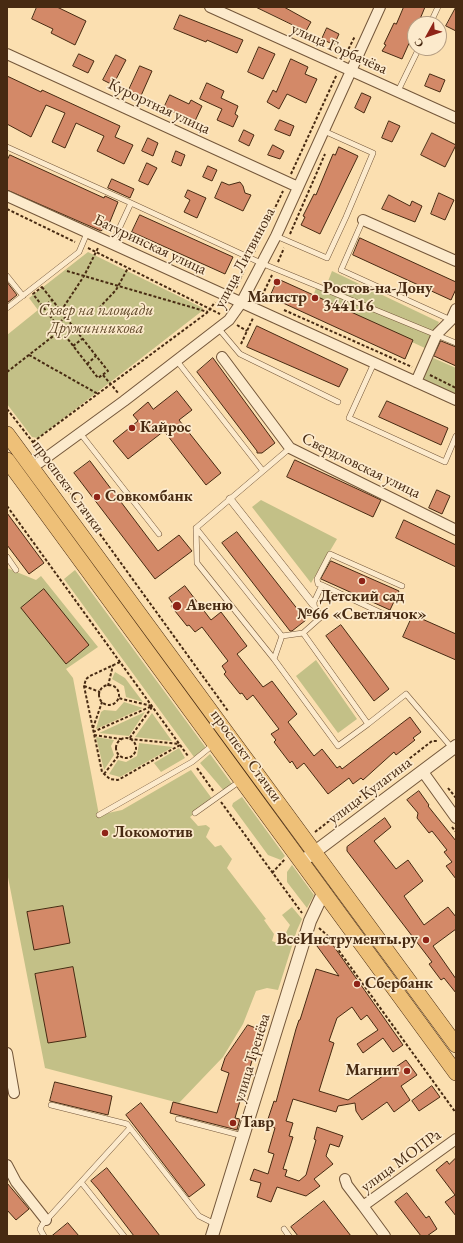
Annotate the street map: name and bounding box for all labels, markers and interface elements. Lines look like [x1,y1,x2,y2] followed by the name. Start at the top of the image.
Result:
[407,16,447,56] north arrow
[288,19,390,79] street label: улица Горбачёва
[411,36,426,51] text: С
[105,75,213,139] street label: Курортная улица
[210,204,280,312] street label: улица Литвинова
[91,210,209,280] street label: Батуринская улица
[272,277,282,287] marker: Магистр
[323,279,433,317] place label: Ростов-на-Дону 344116
[247,288,307,308] place label: Магистр
[310,293,320,303] marker: Ростов-на-Дону 344116
[39,301,153,339] park label: Сквер на площади Дружинникова
[140,418,191,438] place label: Кайрос
[127,423,137,433] marker: Кайрос
[298,429,424,503] street label: Свердловская улица
[28,437,108,537] street label: проспект Стачки
[105,487,193,507] place label: Совкомбанк
[92,492,102,502] marker: Совкомбанк
[357,576,367,586] marker: Детский сад №66 «Светлячок»
[297,587,427,625] place label: Детский сад №66 «Светлячок»
[186,596,233,616] place label: Авеню
[171,600,183,612] marker: Авеню
[206,706,286,806] street label: проспект Стачки
[324,753,416,829] street label: улица Кулагина
[113,823,193,843] place label: Локомотив
[100,828,110,838] marker: Локомотив
[277,930,418,950] place label: ВсеИнструменты.ру
[421,935,431,945] marker: ВсеИнструменты.ру
[365,974,433,994] place label: Сбербанк
[352,979,362,989] marker: Сбербанк
[229,1011,275,1105] street label: улица Тренёва
[345,1061,399,1081] place label: Магнит
[402,1066,412,1076] marker: Магнит
[241,1113,274,1133] place label: Тавр
[228,1118,238,1128] marker: Тавр
[357,1125,445,1197] street label: улица МОПРа

